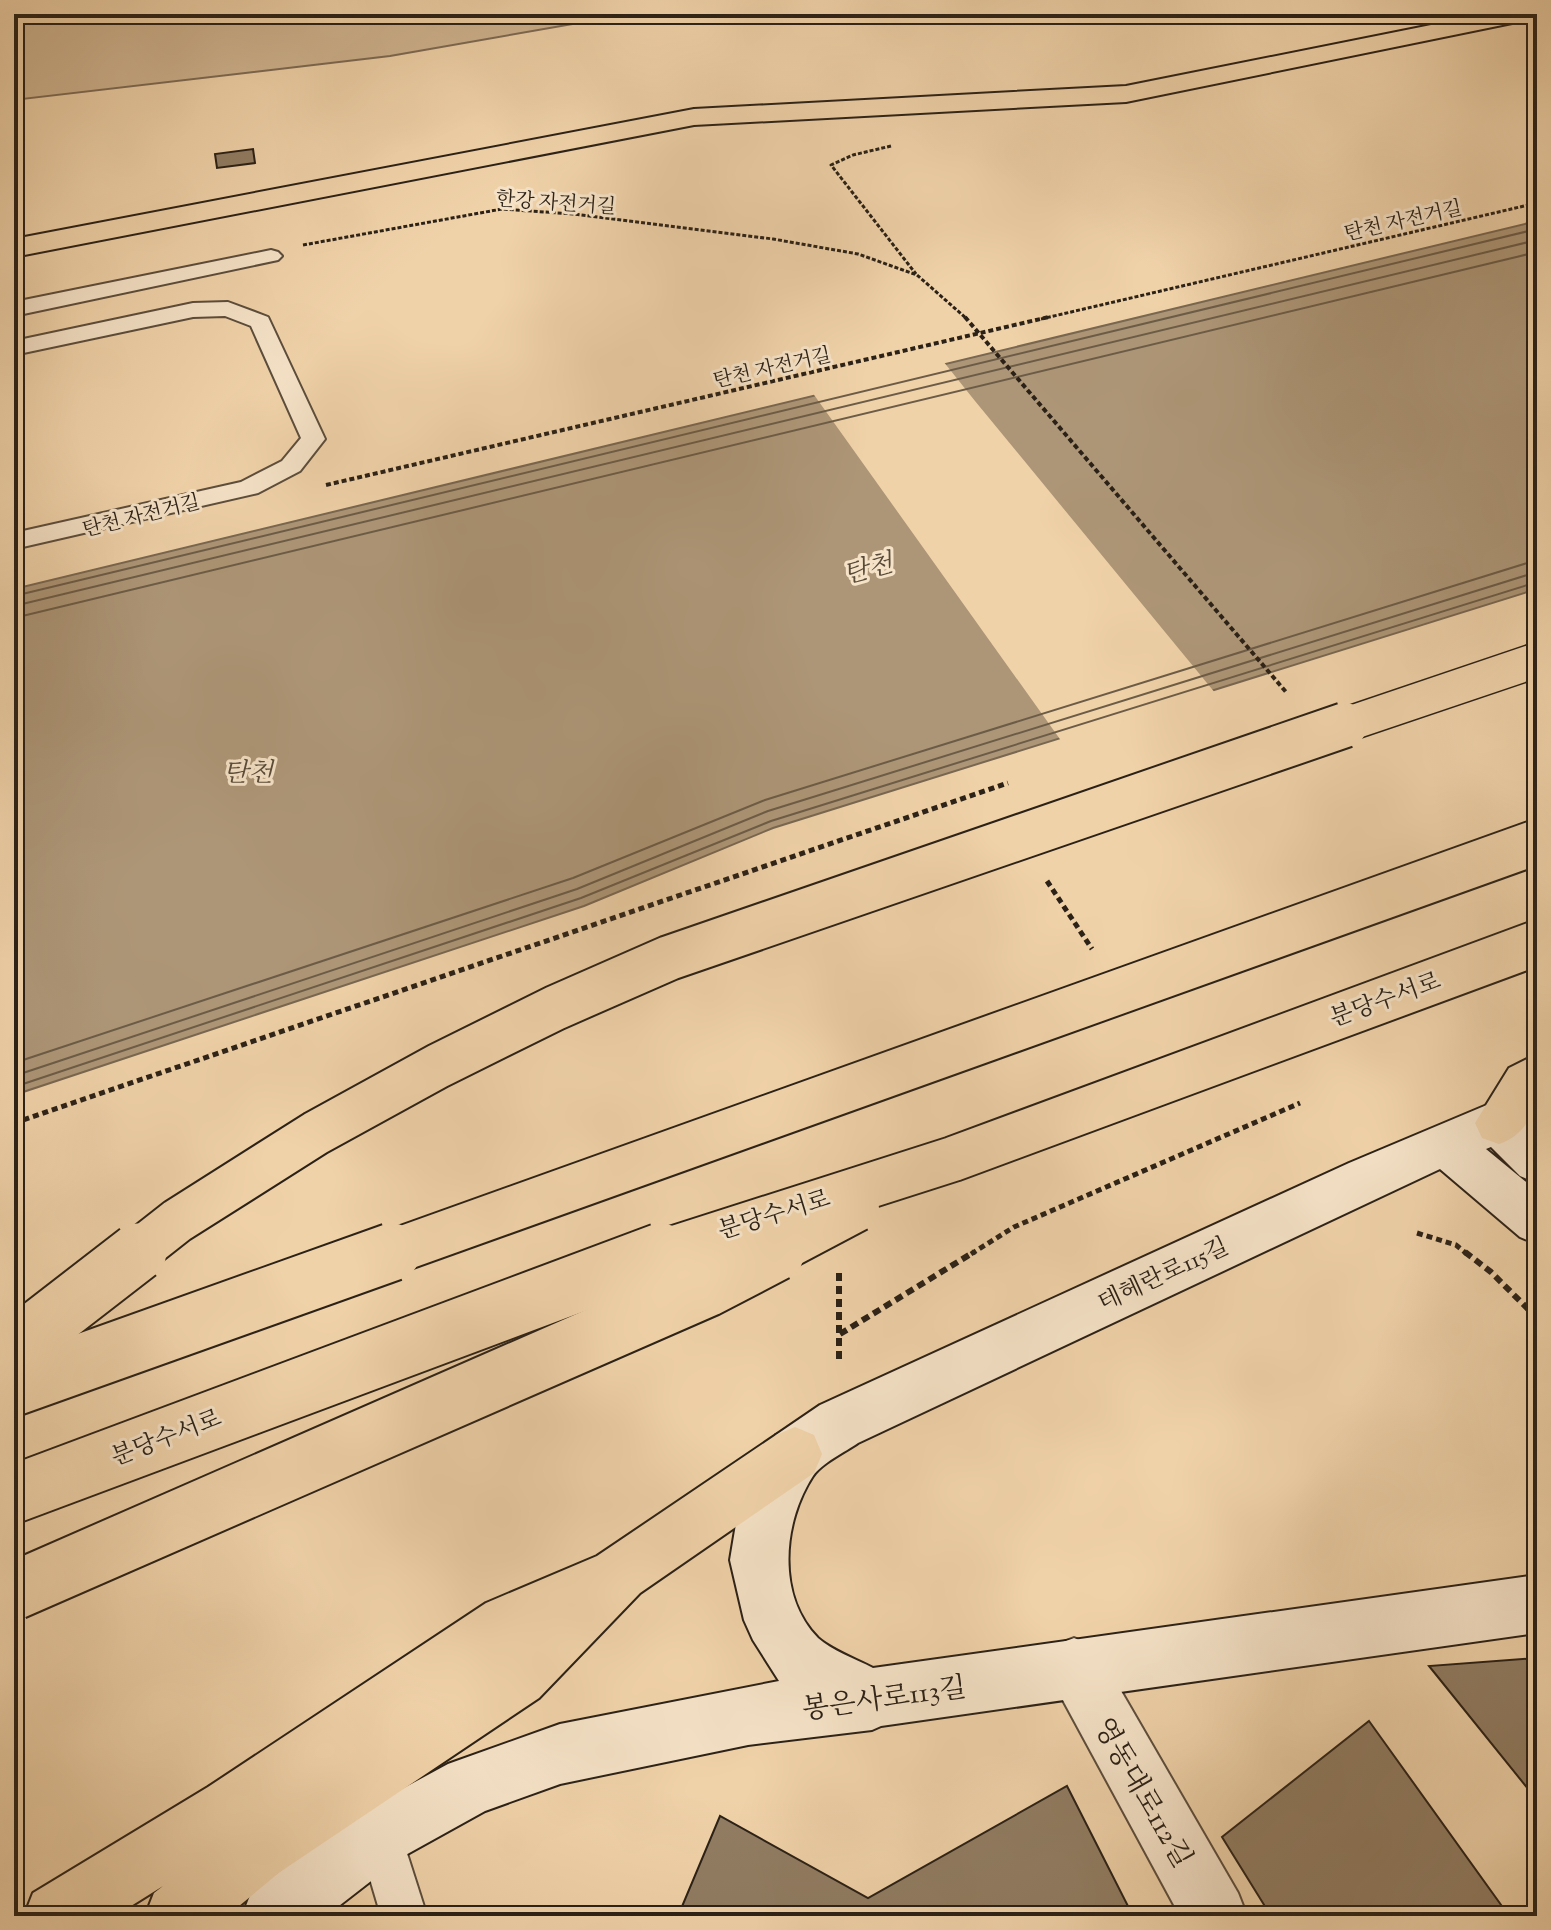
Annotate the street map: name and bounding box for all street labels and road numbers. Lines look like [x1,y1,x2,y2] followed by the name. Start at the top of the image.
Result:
[495,186,617,223] street label: 한강 자전거길
[1342,195,1465,250] street label: 탄천 자전거길
[711,342,834,397] street label: 탄천 자전거길
[80,489,203,546] street label: 탄천 자전거길
[1325,965,1446,1037] street label: 분당수서로
[714,1183,835,1249] street label: 분당수서로
[1093,1231,1235,1321] street label: 테헤란로115길
[107,1402,227,1476] street label: 분당수서로
[800,1669,969,1731] street label: 봉은사로113길
[1082,1711,1201,1876] street label: 영동대로112길

